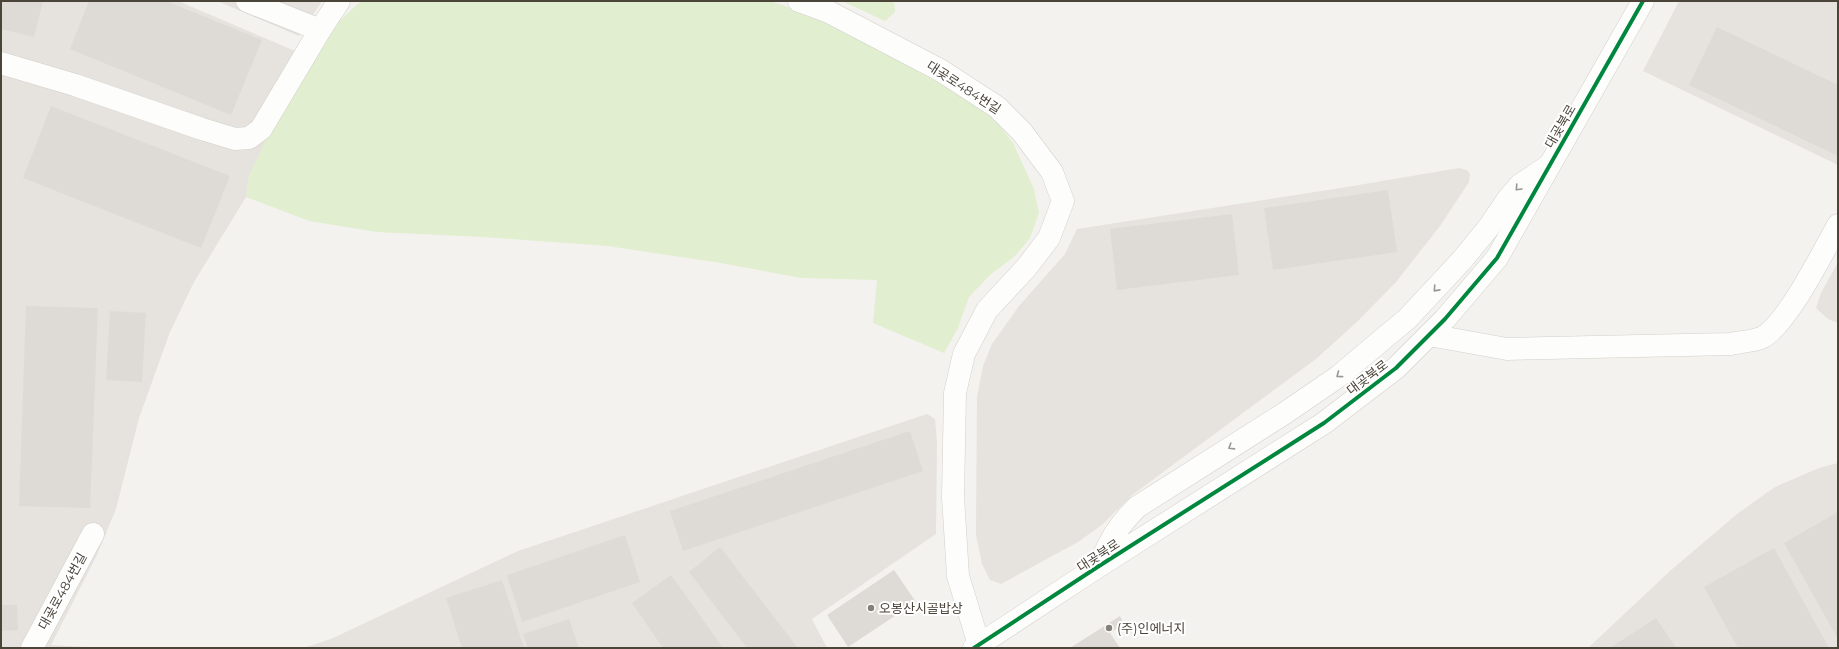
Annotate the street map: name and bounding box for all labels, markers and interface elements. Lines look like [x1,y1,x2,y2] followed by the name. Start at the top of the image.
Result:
[924,57,1004,117] street label: 대곶로484번길
[1541,101,1579,151] street label: 대곶북로
[1515,183,1522,191] one-way arrow
[1433,284,1440,292] one-way arrow
[1343,356,1391,398] street label: 대곶북로
[1337,371,1344,378] one-way arrow
[1228,442,1235,450] one-way arrow
[1074,535,1122,575] street label: 대곶북로
[34,550,90,632] street label: 대곶로484번길
[879,600,963,616] place label: 오봉산시골밥상
[866,603,876,613] marker: 오봉산시골밥상
[1117,620,1185,636] place label: (주)인에너지
[1104,623,1114,633] marker: (주)인에너지

